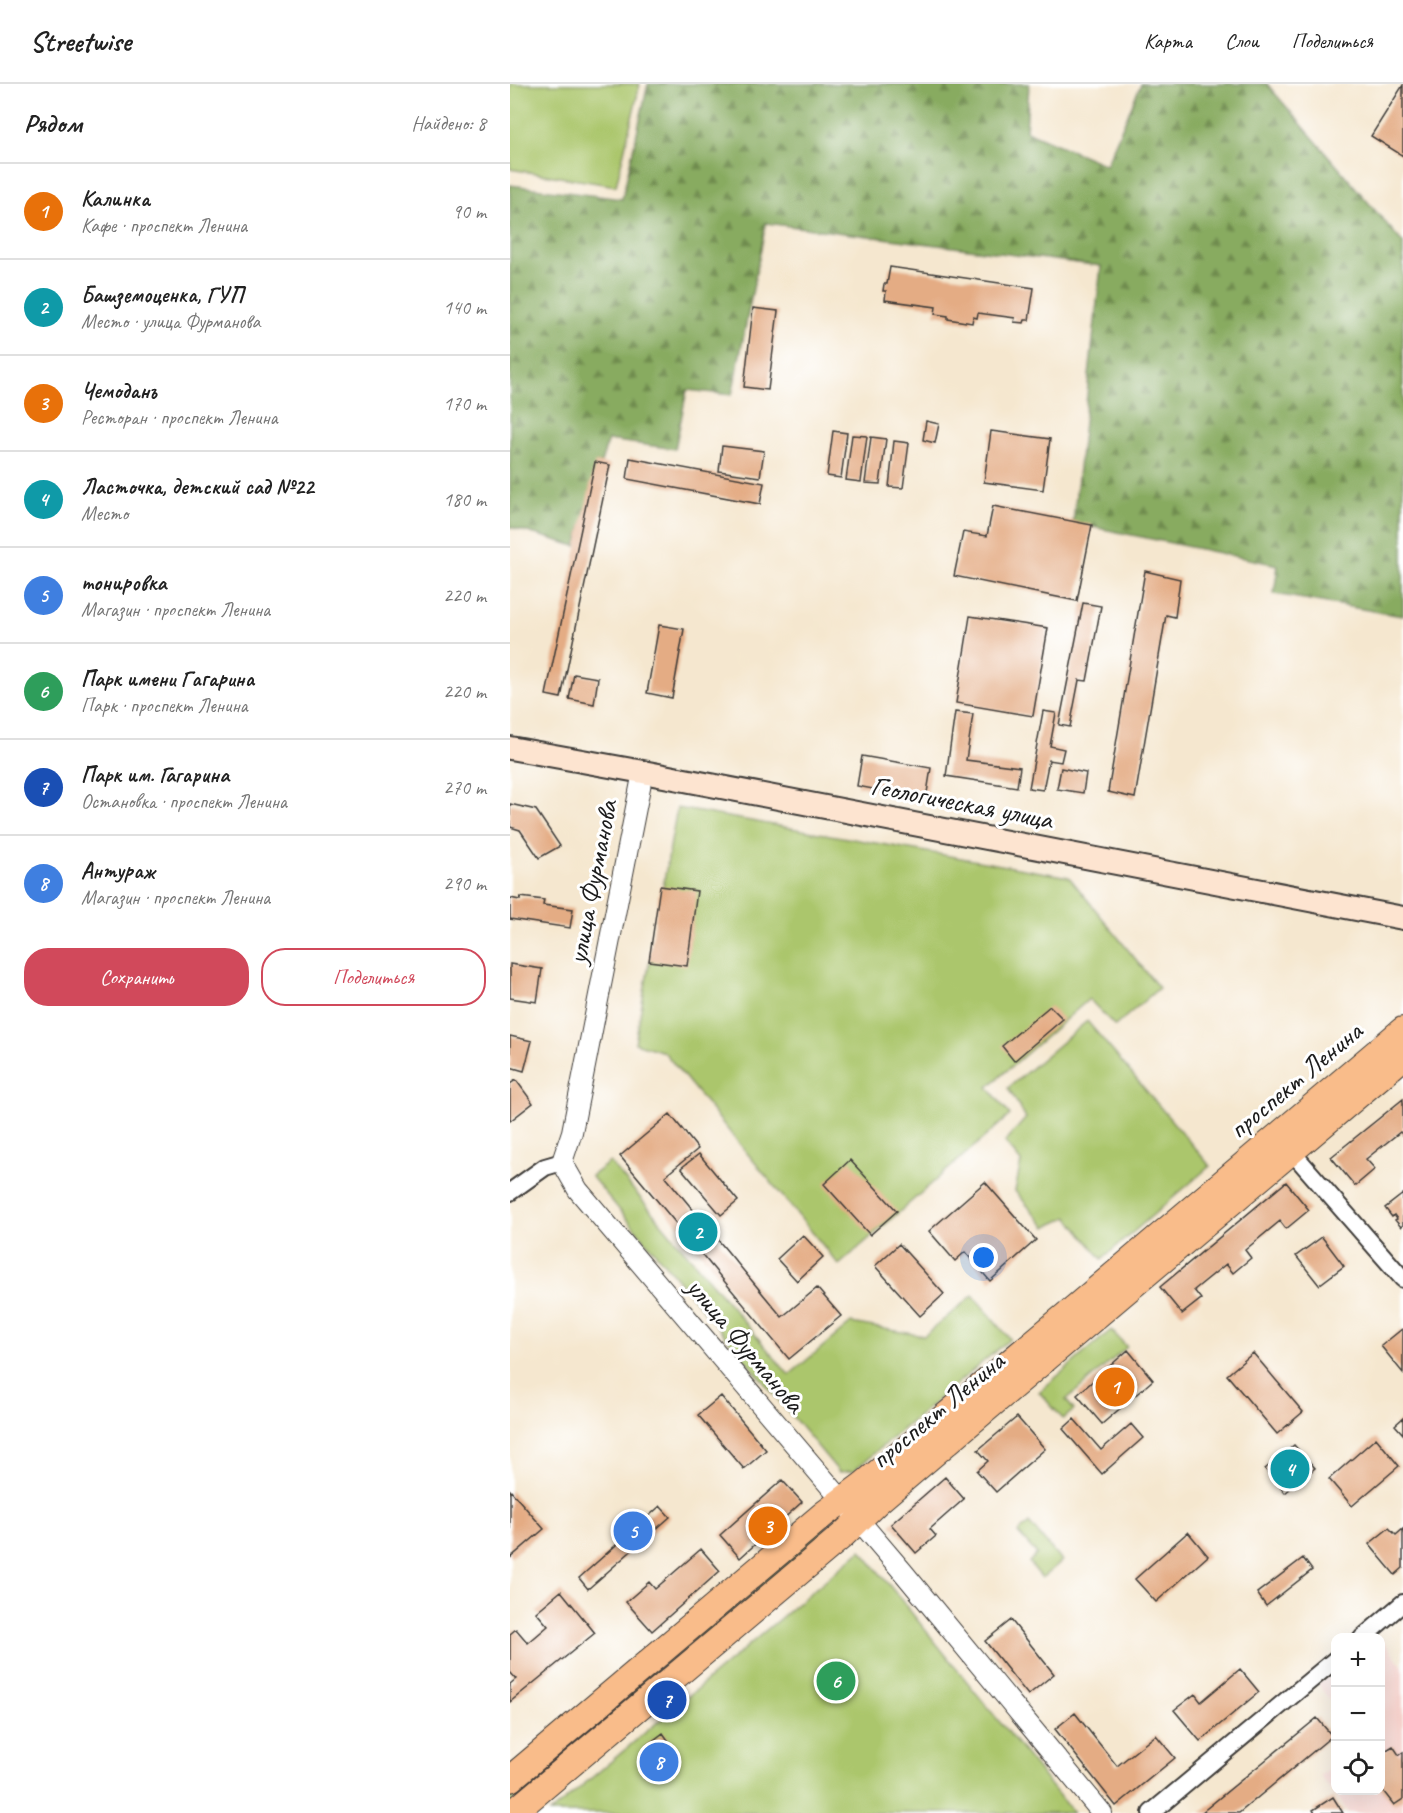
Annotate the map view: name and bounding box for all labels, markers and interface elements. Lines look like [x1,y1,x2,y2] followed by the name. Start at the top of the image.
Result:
[30,24,131,59] text: Streetwise
[1144,28,1192,54] text: Карта
[1225,28,1259,54] text: Слои
[1292,28,1373,54] text: Поделиться
[24,107,82,140] text: Рядом
[411,111,486,136] text: Найдено: 8
[81,185,150,213] text: Калинка
[39,199,48,224] text: 1
[452,199,486,224] text: 90 m
[81,213,247,238] text: Кафе · проспект Ленина
[81,281,243,309] text: Башземоценка, ГУП
[39,295,48,320] text: 2
[443,295,486,320] text: 140 m
[81,309,260,334] text: Место · улица Фурманова
[81,377,157,405] text: Чемоданъ
[39,391,48,416] text: 3
[443,391,486,416] text: 170 m
[81,405,278,430] text: Ресторан · проспект Ленина
[81,473,314,501] text: Ласточка, детский сад №22
[39,487,48,512] text: 4
[443,487,486,512] text: 180 m
[81,501,128,526] text: Место
[81,569,166,597] text: тонировка
[39,583,48,608] text: 5
[443,583,486,608] text: 220 m
[81,597,270,622] text: Магазин · проспект Ленина
[81,665,254,693] text: Парк имени Гагарина
[39,679,48,704] text: 6
[443,679,486,704] text: 220 m
[81,693,248,718] text: Парк · проспект Ленина
[81,761,229,789] text: Парк им. Гагарина
[868,767,1057,837] street label: Геологическая улица
[39,775,48,800] text: 7
[443,775,486,800] text: 270 m
[81,789,287,814] text: Остановка · проспект Ленина
[559,796,625,969] street label: улица Фурманова
[81,857,155,885] text: Антураж
[39,871,48,896] text: 8
[443,871,486,896] text: 290 m
[81,885,270,910] text: Магазин · проспект Ленина
[24,948,249,1006] button: Сохранить
[261,948,486,1006] button: Поделиться
[1221,1013,1371,1146] street label: проспект Ленина
[678,1210,717,1254] pin: 2
[969,1243,998,1272] your location
[678,1269,814,1421] street label: улица Фурманова
[863,1343,1013,1476] street label: проспект Ленина
[1096,1364,1134,1410] pin: 1
[1270,1446,1310,1492] pin: 4
[748,1504,788,1548] pin: 3
[614,1508,652,1554] pin: 5
[1331,1633,1385,1795] map controls
[1331,1633,1385,1687] button: +
[816,1658,856,1704] pin: 6
[648,1678,686,1722] pin: 7
[1331,1687,1385,1741] button: −
[640,1740,678,1784] pin: 8
[1331,1741,1385,1795] button: locate

